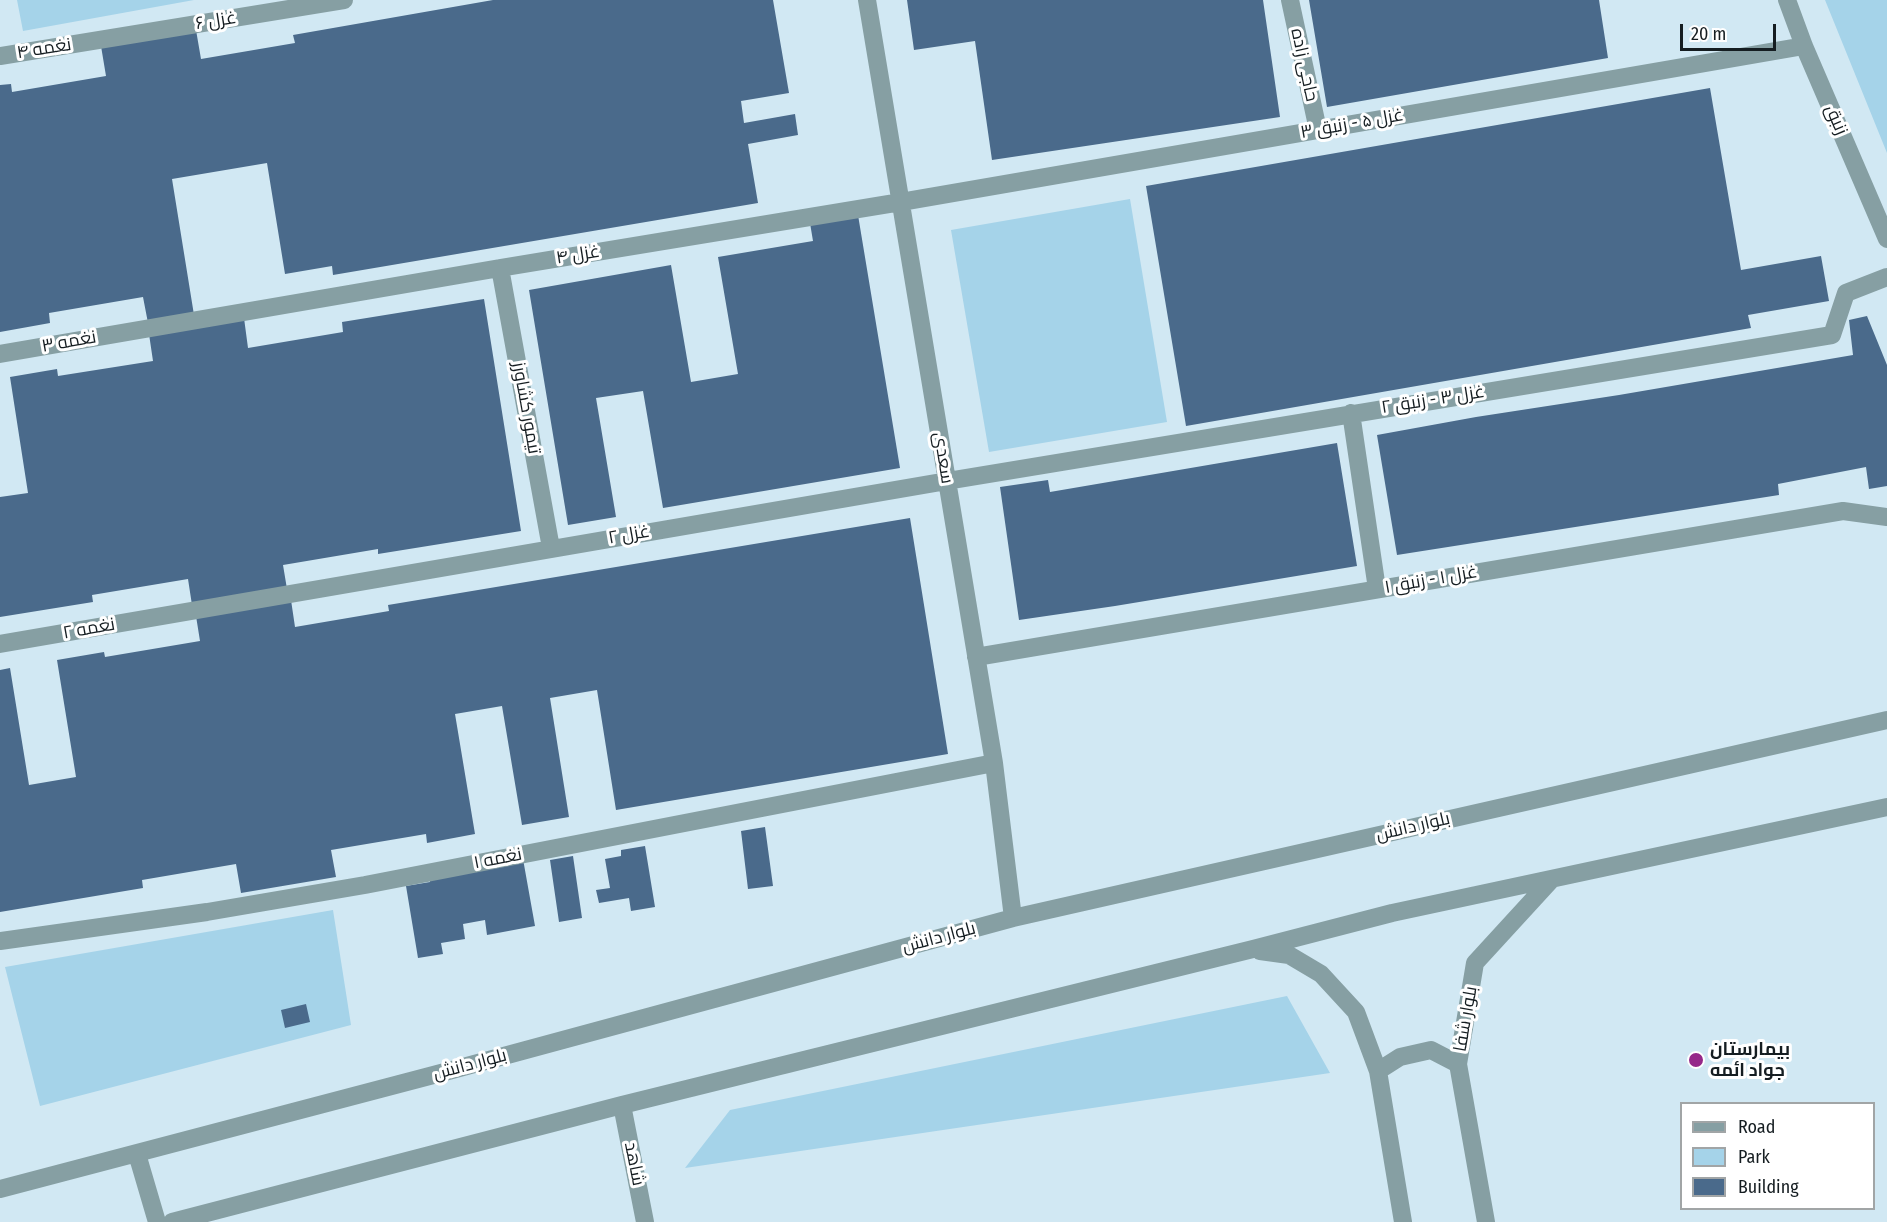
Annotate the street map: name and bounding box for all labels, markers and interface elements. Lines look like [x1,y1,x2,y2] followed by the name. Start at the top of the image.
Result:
[194,7,238,35] street label: غزل ۶
[1683,12,1779,50] scale bar
[1691,23,1726,45] text: 20 m
[1286,26,1322,104] street label: حاجی زاده
[15,34,73,64] street label: نغمه ۴
[1820,102,1852,138] street label: زنبق
[1299,104,1405,144] street label: غزل ۵ - زنبق ۳
[554,241,602,269] street label: غزل ۴
[40,327,98,357] street label: نغمه ۳
[507,360,545,456] street label: تیمور کشاورز
[1380,381,1486,419] street label: غزل ۳ - زنبق ۲
[928,431,958,485] street label: سعدی
[607,521,651,549] street label: غزل ۲
[1383,561,1479,599] street label: غزل ۱ - زنبق ۱
[61,614,117,644] street label: نغمه ۲
[1374,808,1452,846] street label: بلوار دانش
[472,844,524,874] street label: نغمه ۱
[900,918,978,958] street label: بلوار دانش
[1450,985,1482,1053] street label: بلوار شفا
[1710,1039,1790,1082] place label: بیمارستان جواد ائمه
[431,1045,509,1085] street label: بلوار دانش
[1687,1051,1705,1069] marker: بیمارستان جواد ائمه
[1680,1102,1875,1210] legend
[1738,1116,1775,1138] text: Road
[619,1140,649,1188] street label: شاهد
[1738,1146,1770,1168] text: Park
[1738,1176,1799,1198] text: Building

